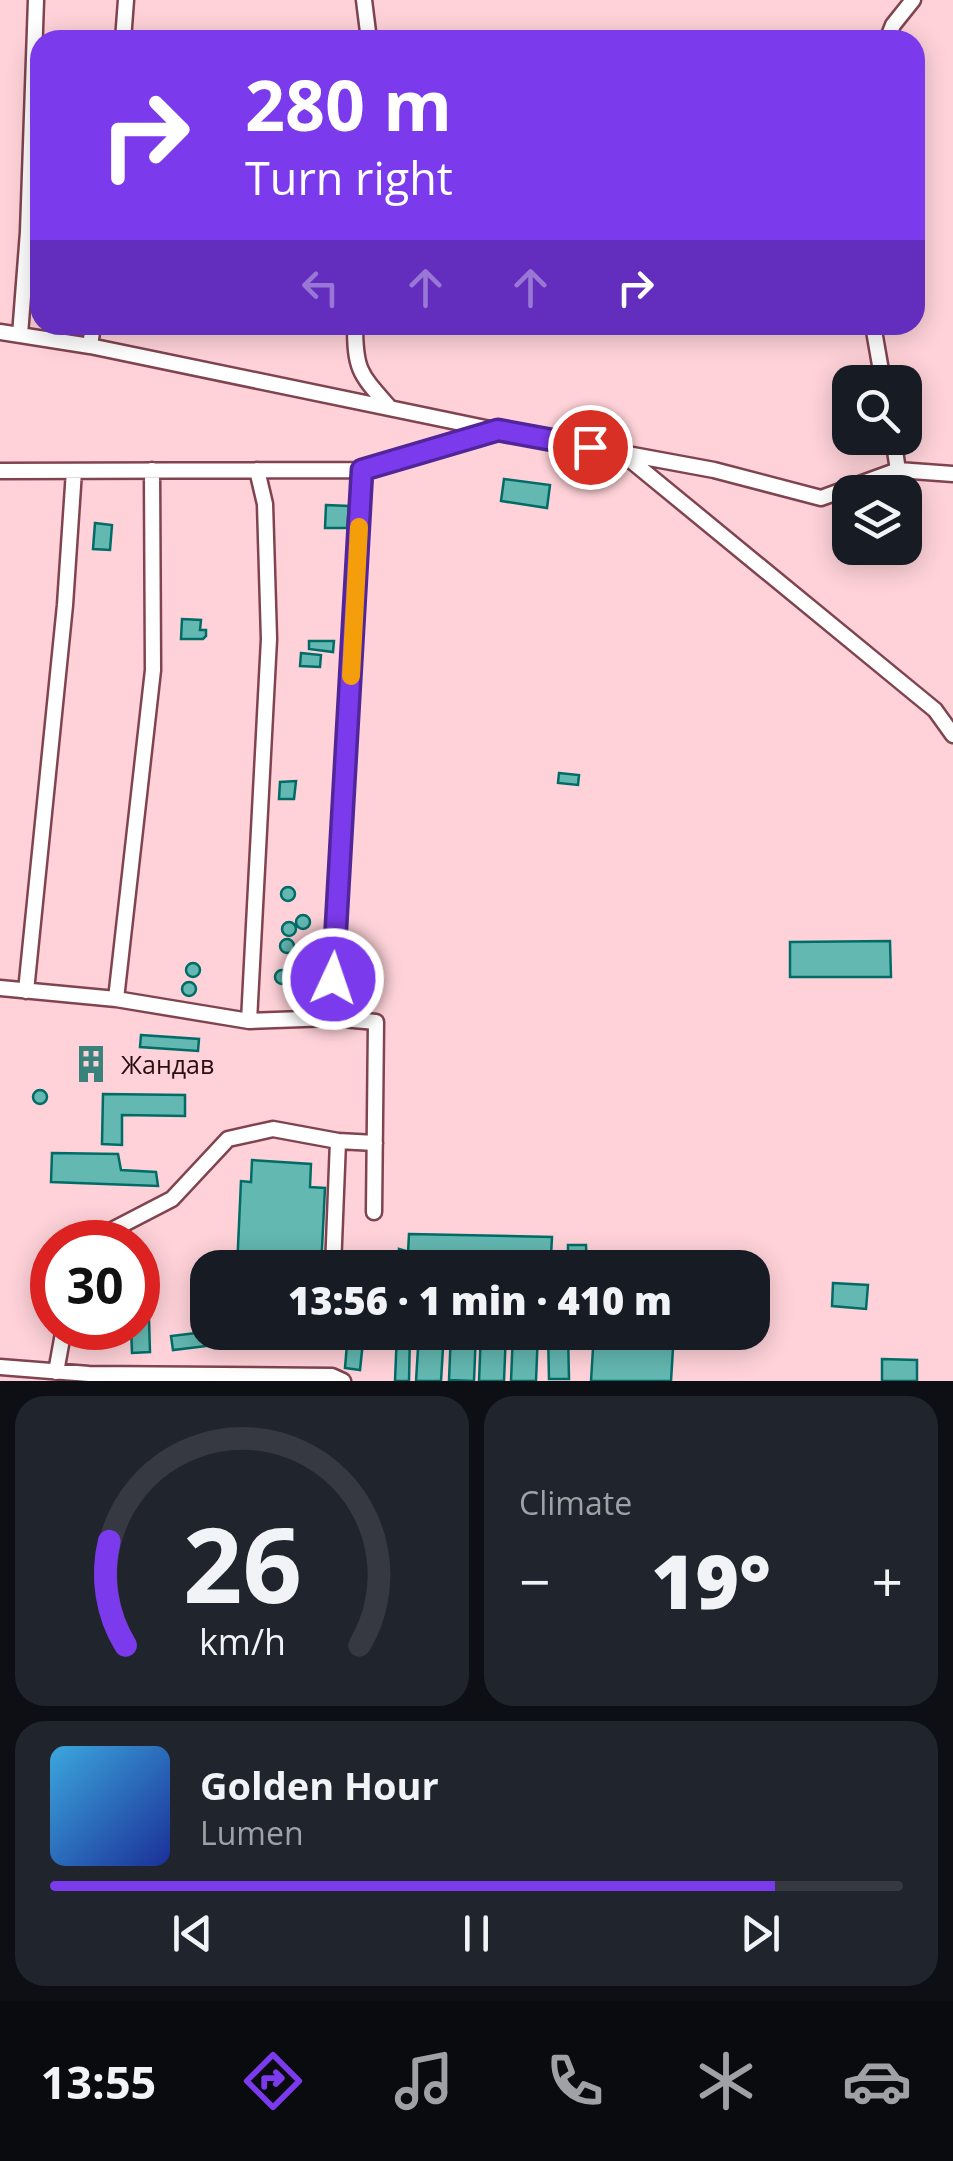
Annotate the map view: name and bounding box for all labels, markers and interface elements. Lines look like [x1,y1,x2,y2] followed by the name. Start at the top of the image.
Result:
[245,56,452,152] text: 280 m
[80,70,210,200] icon: right
[245,147,453,208] text: Turn right
[293,260,348,315] icon: left
[398,260,453,315] icon: ahead
[503,260,558,315] icon: ahead
[608,260,663,315] icon: right
[832,365,922,565] map controls
[832,365,922,455] button: search
[548,405,633,490] pin
[563,420,618,475] icon: arrive
[832,475,922,565] button: layers
[281,927,385,1031] position arrow
[70,1043,112,1085] building icon: Жандав
[121,1047,214,1081] place label: Жандав
[30,1220,160,1350] speed limit sign: 30
[288,1274,672,1326] text: 13:56 · 1 min · 410 m
[519,1481,632,1524] text: Climate
[183,1492,301,1633] text: 26
[651,1529,771,1631] text: 19°
[519,1543,550,1618] text: −
[872,1543,903,1618] text: +
[199,1617,285,1665] text: km/h
[200,1759,439,1811] text: Golden Hour
[200,1811,304,1854] text: Lumen
[165,1906,220,1961] icon: previous
[449,1906,504,1961] icon: pause
[733,1906,788,1961] icon: next
[238,2046,308,2116] icon: directions
[389,2046,459,2116] icon: music
[540,2046,610,2116] icon: phone
[691,2046,761,2116] icon: climate
[842,2046,912,2116] icon: car
[41,2051,156,2112] text: 13:55

